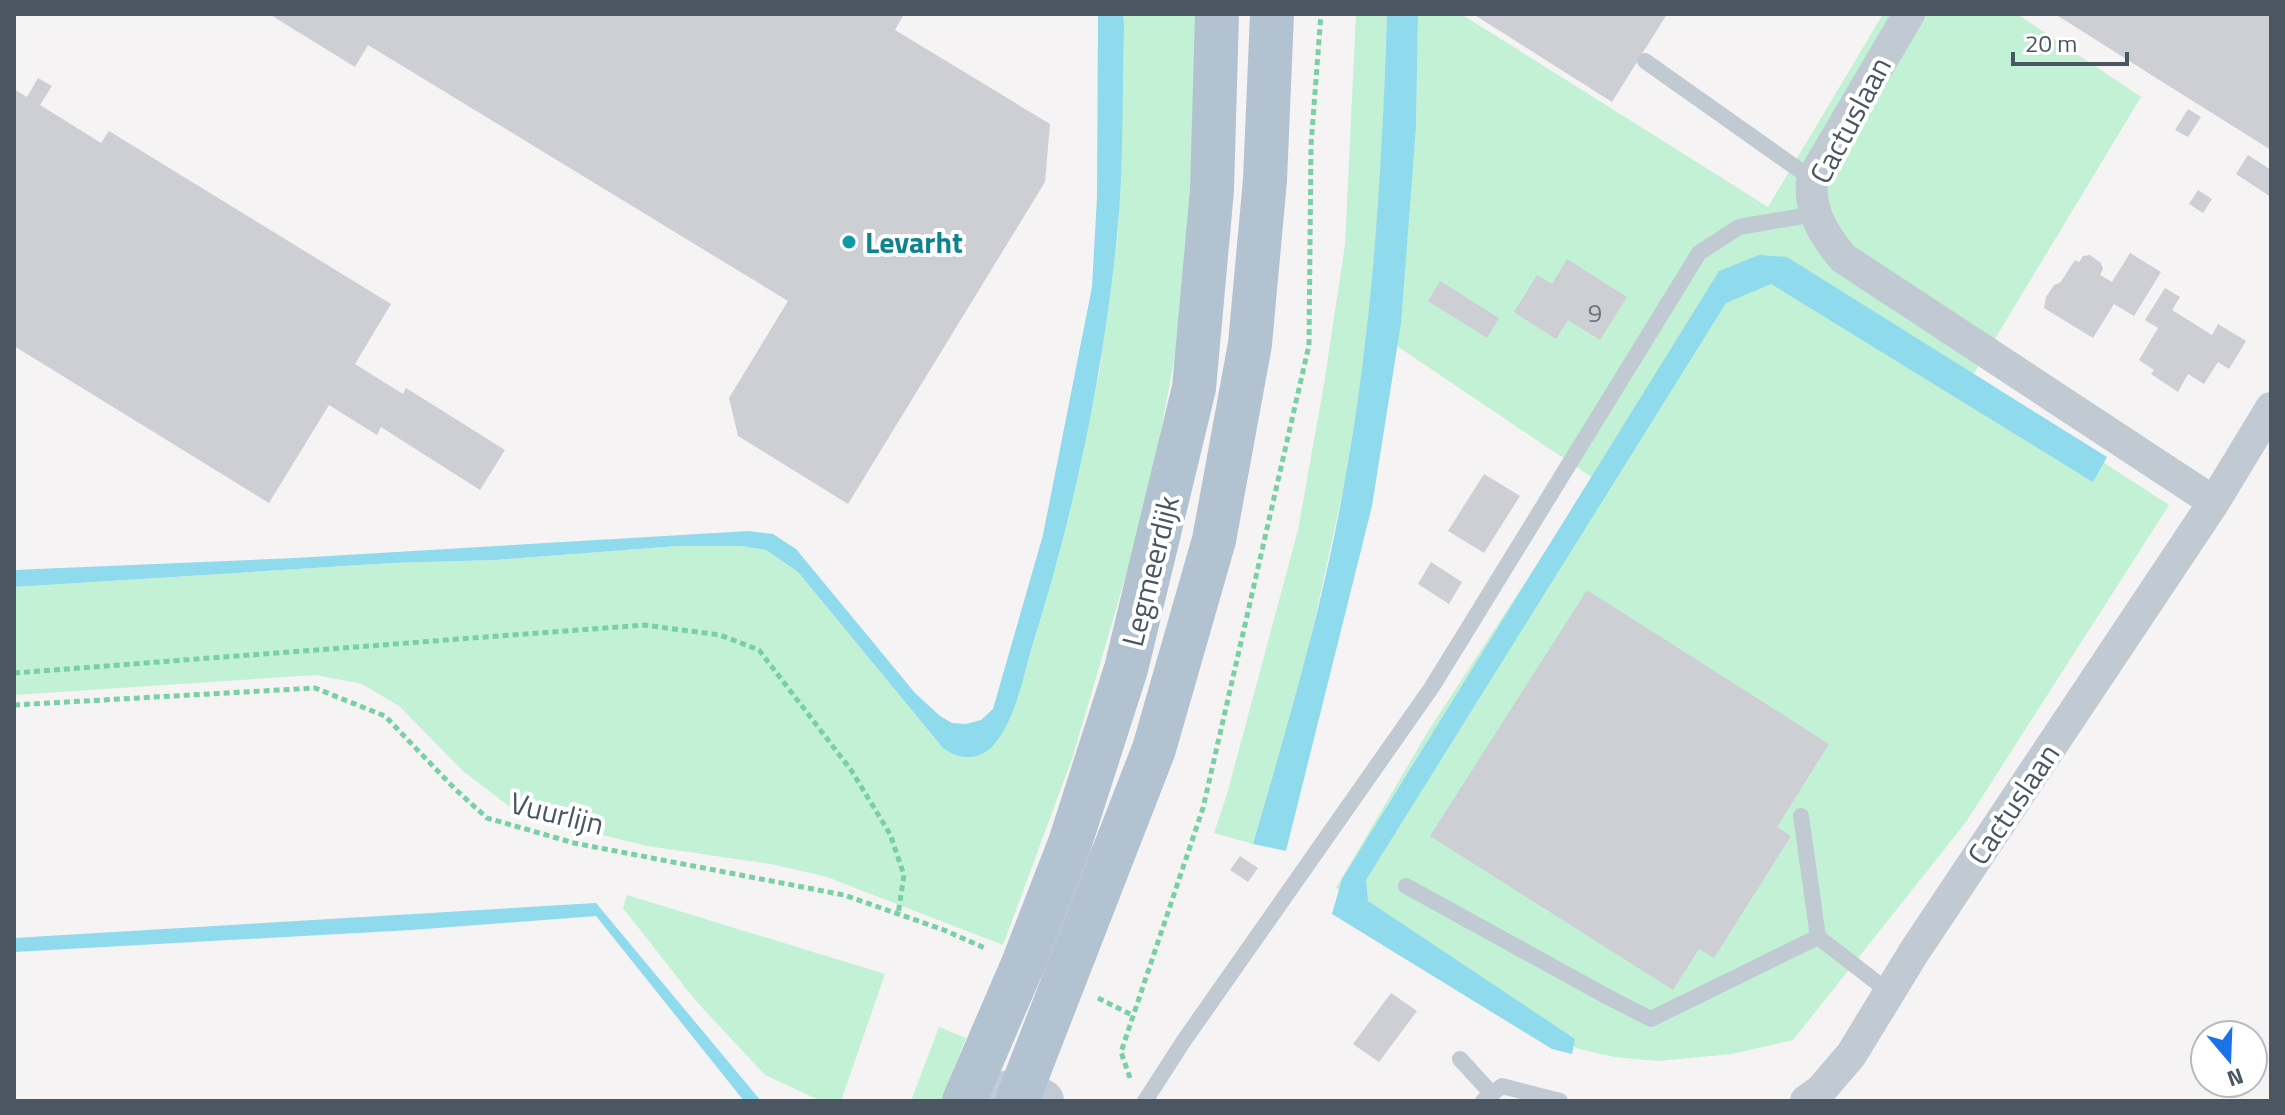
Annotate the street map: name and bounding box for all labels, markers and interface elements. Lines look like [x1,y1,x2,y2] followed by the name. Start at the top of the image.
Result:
[2013,16,2127,66] scale bar
[2025,25,2077,61] text: 20 m
[1797,48,1903,192] street label: Cactuslaan
[865,219,963,265] place label: Levarht
[840,233,858,251] marker: Levarht
[1588,293,1602,332] house number: 9
[1109,491,1191,651] street label: Legmeerdijk
[1955,734,2071,874] street label: Cactuslaan
[505,779,609,847] street label: Vuurlijn
[2189,1019,2269,1099] north arrow
[2223,1059,2248,1096] text: N

